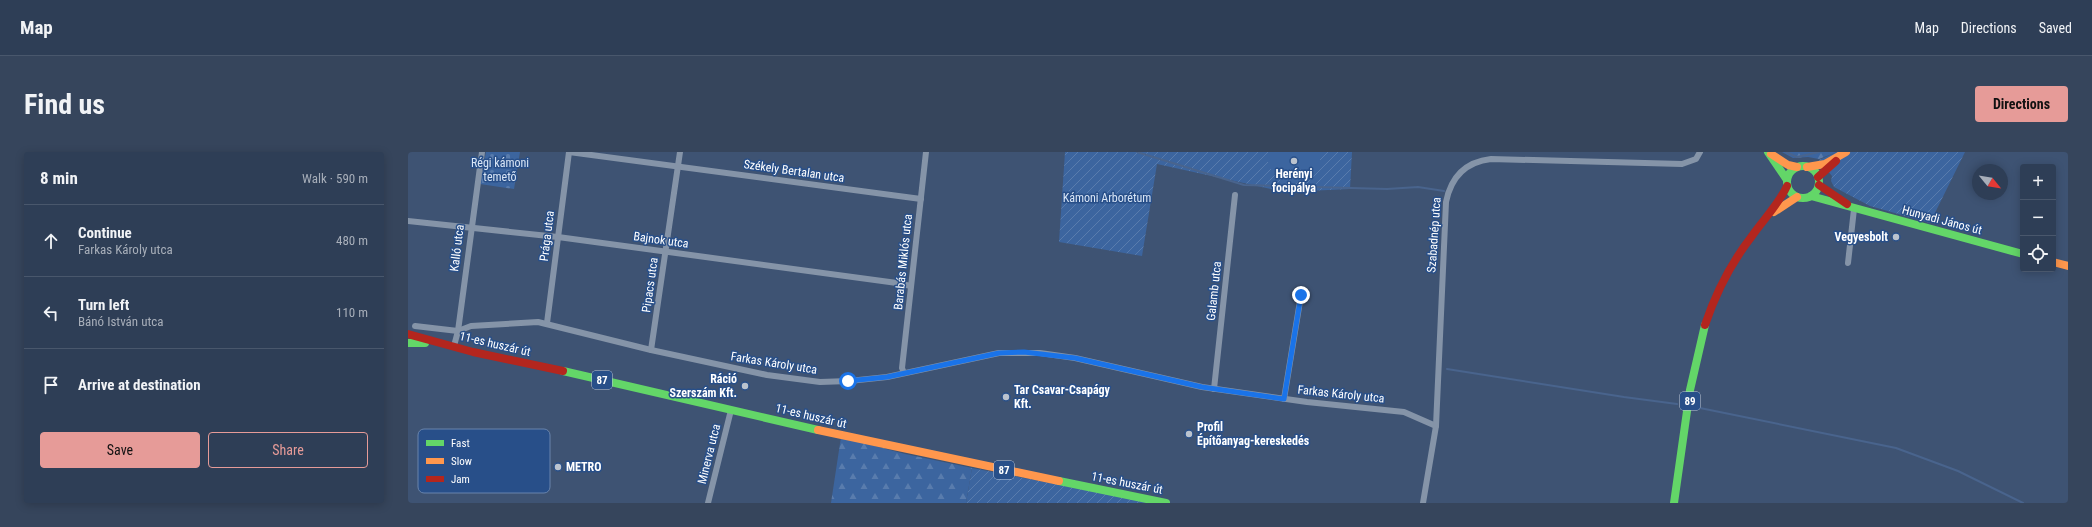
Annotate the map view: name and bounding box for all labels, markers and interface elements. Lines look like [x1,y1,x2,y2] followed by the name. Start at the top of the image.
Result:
[20,16,53,39] text: Map
[1915,20,1939,36] text: Map
[1961,20,2017,36] text: Directions
[2039,20,2072,36] text: Saved
[1975,86,2068,122] button: Directions
[24,88,105,121] text: Find us
[471,156,529,184] park label: Régi kámoni temető
[1289,156,1299,166] marker: Herényi focipálya
[743,157,846,185] street label: Székely Bertalan utca
[1972,164,2008,200] north arrow
[2020,164,2056,272] map controls
[2020,164,2056,200] button: +
[1272,167,1316,195] place label: Herényi focipálya
[40,168,78,188] text: 8 min
[302,171,368,186] text: Walk · 590 m
[1063,191,1151,205] park label: Kámoni Arborétum
[1424,197,1444,273] street label: Szabadnép utca
[2020,200,2056,236] button: −
[1901,203,1984,238] street label: Hunyadi János út
[537,210,557,262] street label: Prága utca
[891,213,915,311] street label: Barabás Miklós utca
[447,223,467,272] street label: Kalló utca
[78,224,132,242] text: Continue
[632,229,690,251] street label: Bajnok utca
[40,230,62,252] icon: ahead
[1834,230,1888,244] place label: Vegyesbolt
[1891,232,1901,242] marker: Vegyesbolt
[336,233,368,248] text: 480 m
[2020,236,2056,272] button: locate
[78,242,173,257] text: Farkas Károly utca
[639,256,661,313] street label: Pipacs utca
[1204,260,1224,321] street label: Galamb utca
[1292,286,1310,304] route end
[78,296,129,314] text: Turn left
[40,302,62,324] icon: left
[336,305,368,320] text: 110 m
[78,314,164,329] text: Bánó István utca
[458,329,532,359] street label: 11-es huszár út
[730,349,818,377] street label: Farkas Károly utca
[592,371,612,389] road number: 87
[670,372,737,400] place label: Ráció Szerszám Kft.
[839,372,857,390] route start
[40,374,62,396] icon: arrive
[78,376,201,394] text: Arrive at destination
[740,381,750,391] marker: Ráció Szerszám Kft.
[1297,382,1385,406] street label: Farkas Károly utca
[1014,383,1111,411] place label: Tar Csavar-Csapágy Kft.
[1001,392,1011,402] marker: Tar Csavar-Csapágy Kft.
[1680,392,1700,410] road number: 89
[774,401,848,431] street label: 11-es huszár út
[1197,420,1310,448] place label: Profil Építőanyag-kereskedés
[695,422,723,485] street label: Minerva utca
[418,429,550,493] legend
[1184,429,1194,439] marker: Profil Építőanyag-kereskedés
[40,432,200,468] button: Save
[208,432,368,468] button: Share
[451,437,470,450] text: Fast
[451,455,472,468] text: Slow
[566,460,602,474] place label: METRO
[994,461,1014,479] road number: 87
[553,462,563,472] marker: METRO
[1090,469,1164,497] street label: 11-es huszár út
[451,473,470,486] text: Jam

